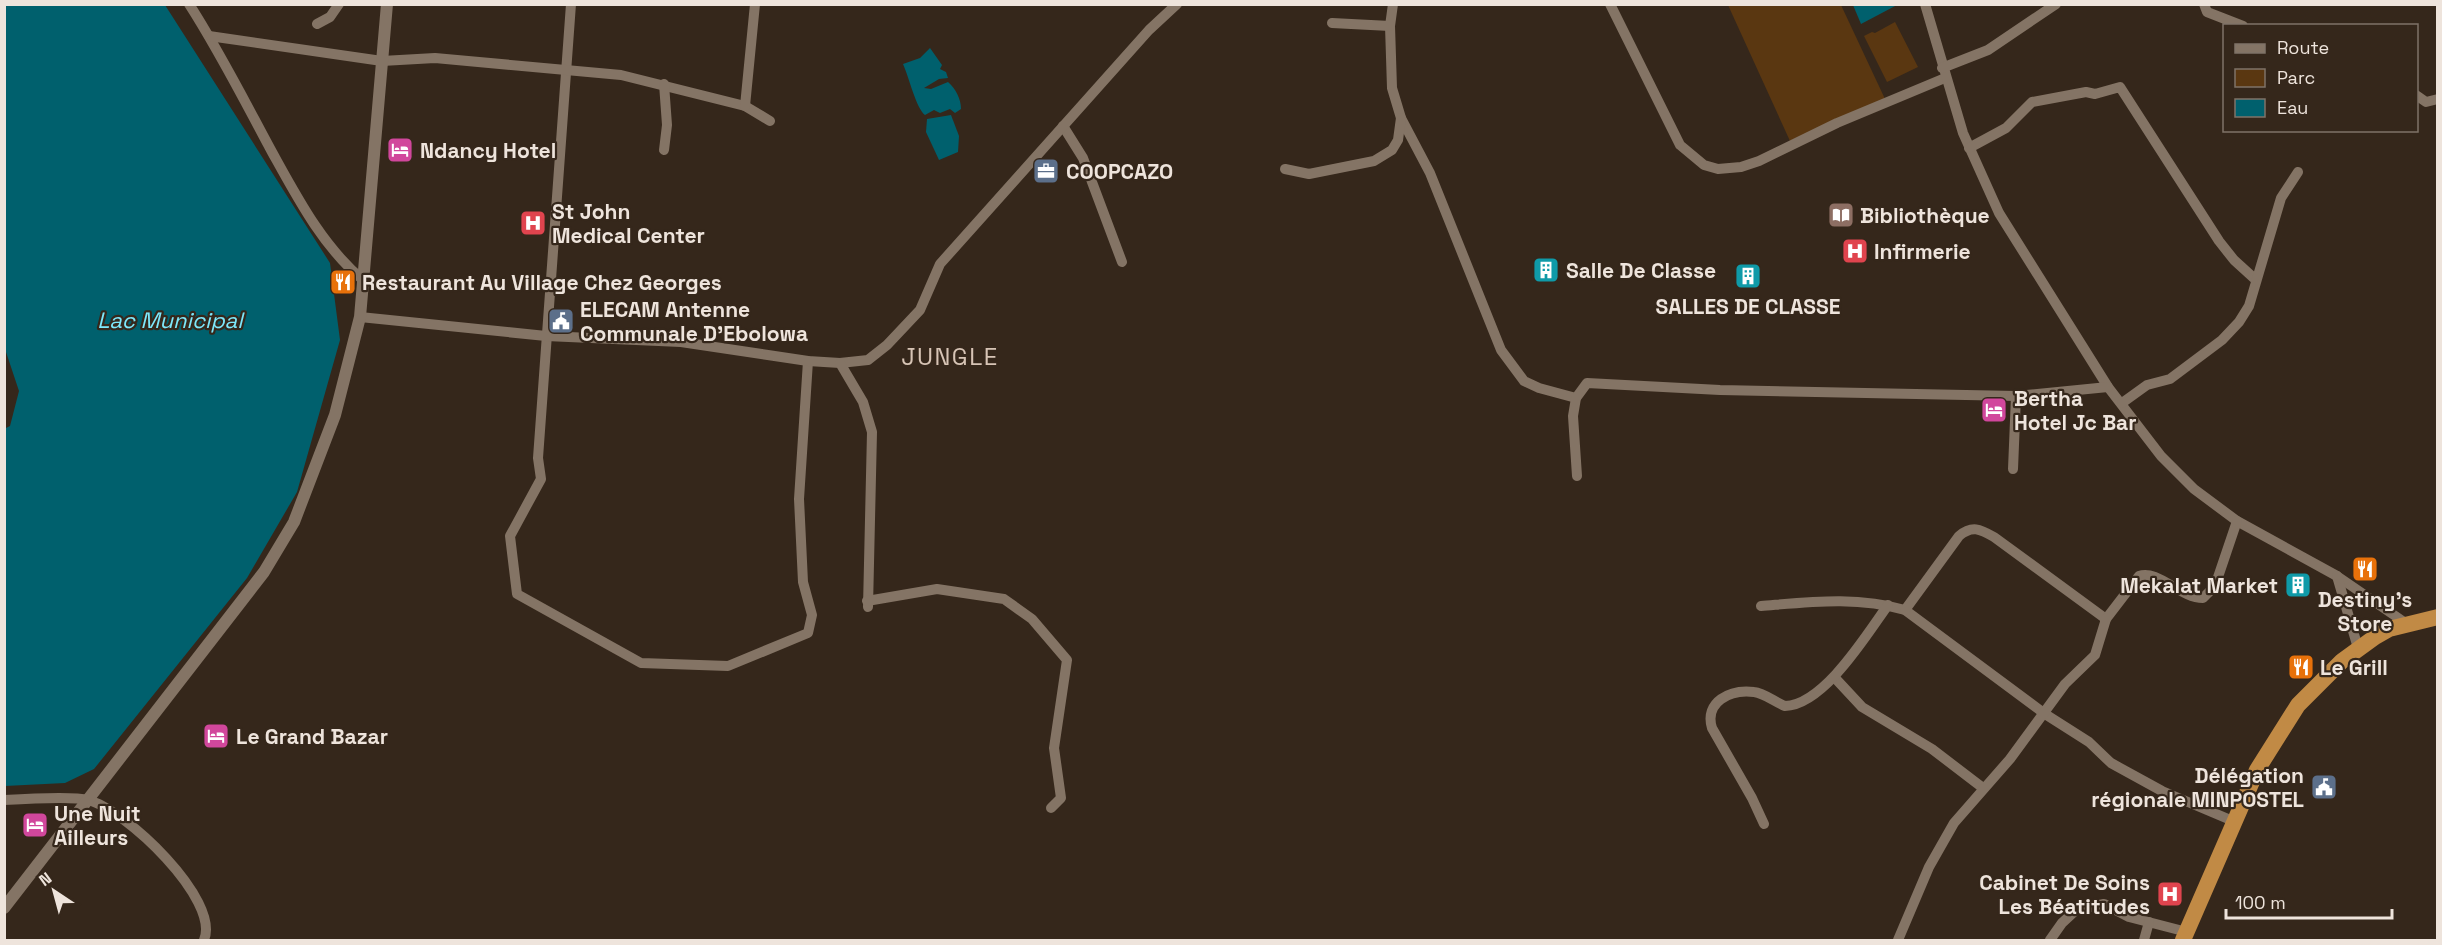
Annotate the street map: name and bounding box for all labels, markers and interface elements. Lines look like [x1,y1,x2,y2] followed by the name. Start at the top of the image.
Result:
[2223,24,2418,132] legend
[2277,36,2329,59] text: Route
[2277,66,2315,89] text: Parc
[2277,96,2308,119] text: Eau
[385,135,415,165] hotel icon: Ndancy Hotel
[420,137,556,164] place label: Ndancy Hotel
[1031,156,1061,186] office icon: COOPCAZO
[1066,158,1173,185] place label: COOPCAZO
[552,198,705,249] place label: St John Medical Center
[1826,200,1856,230] library icon: Bibliothèque
[1860,202,1990,229] place label: Bibliothèque
[518,208,548,238] hospital icon: St John Medical Center
[1840,236,1870,266] hospital icon: Infirmerie
[1874,238,1971,265] place label: Infirmerie
[1531,255,1561,285] building icon: Salle De Classe
[1566,257,1716,284] place label: Salle De Classe
[1733,261,1763,291] building icon: SALLES DE CLASSE
[328,267,358,297] restaurant icon: Restaurant Au Village Chez Georges
[362,269,722,296] place label: Restaurant Au Village Chez Georges
[1656,293,1840,320] place label: SALLES DE CLASSE
[580,296,808,347] place label: ELECAM Antenne Communale D’Ebolowa
[97,306,245,334] water label: Lac Municipal
[546,306,576,336] public building icon: ELECAM Antenne Communale D’Ebolowa
[901,341,999,372] district label: JUNGLE
[2014,385,2137,436] place label: Bertha Hotel Jc Bar
[1979,395,2009,425] hotel icon: Bertha Hotel Jc Bar
[2350,554,2380,584] restaurant icon: Destiny’s Store
[2283,570,2313,600] building icon: Mekalat Market
[2120,572,2278,599] place label: Mekalat Market
[2318,586,2412,637] place label: Destiny’s Store
[2286,652,2316,682] restaurant icon: Le Grill
[2320,654,2388,681] place label: Le Grill
[201,721,231,751] hotel icon: Le Grand Bazar
[236,723,388,750] place label: Le Grand Bazar
[2091,762,2304,813] place label: Délégation régionale MINPOSTEL
[2309,772,2339,802] public building icon: Délégation régionale MINPOSTEL
[54,800,141,851] place label: Une Nuit Ailleurs
[20,810,50,840] hotel icon: Une Nuit Ailleurs
[24,861,84,921] north arrow
[35,868,56,891] text: N
[1979,869,2150,920] place label: Cabinet De Soins Les Béatitudes
[2155,879,2185,909] hospital icon: Cabinet De Soins Les Béatitudes
[2226,882,2392,920] scale bar
[2235,891,2286,914] text: 100 m

